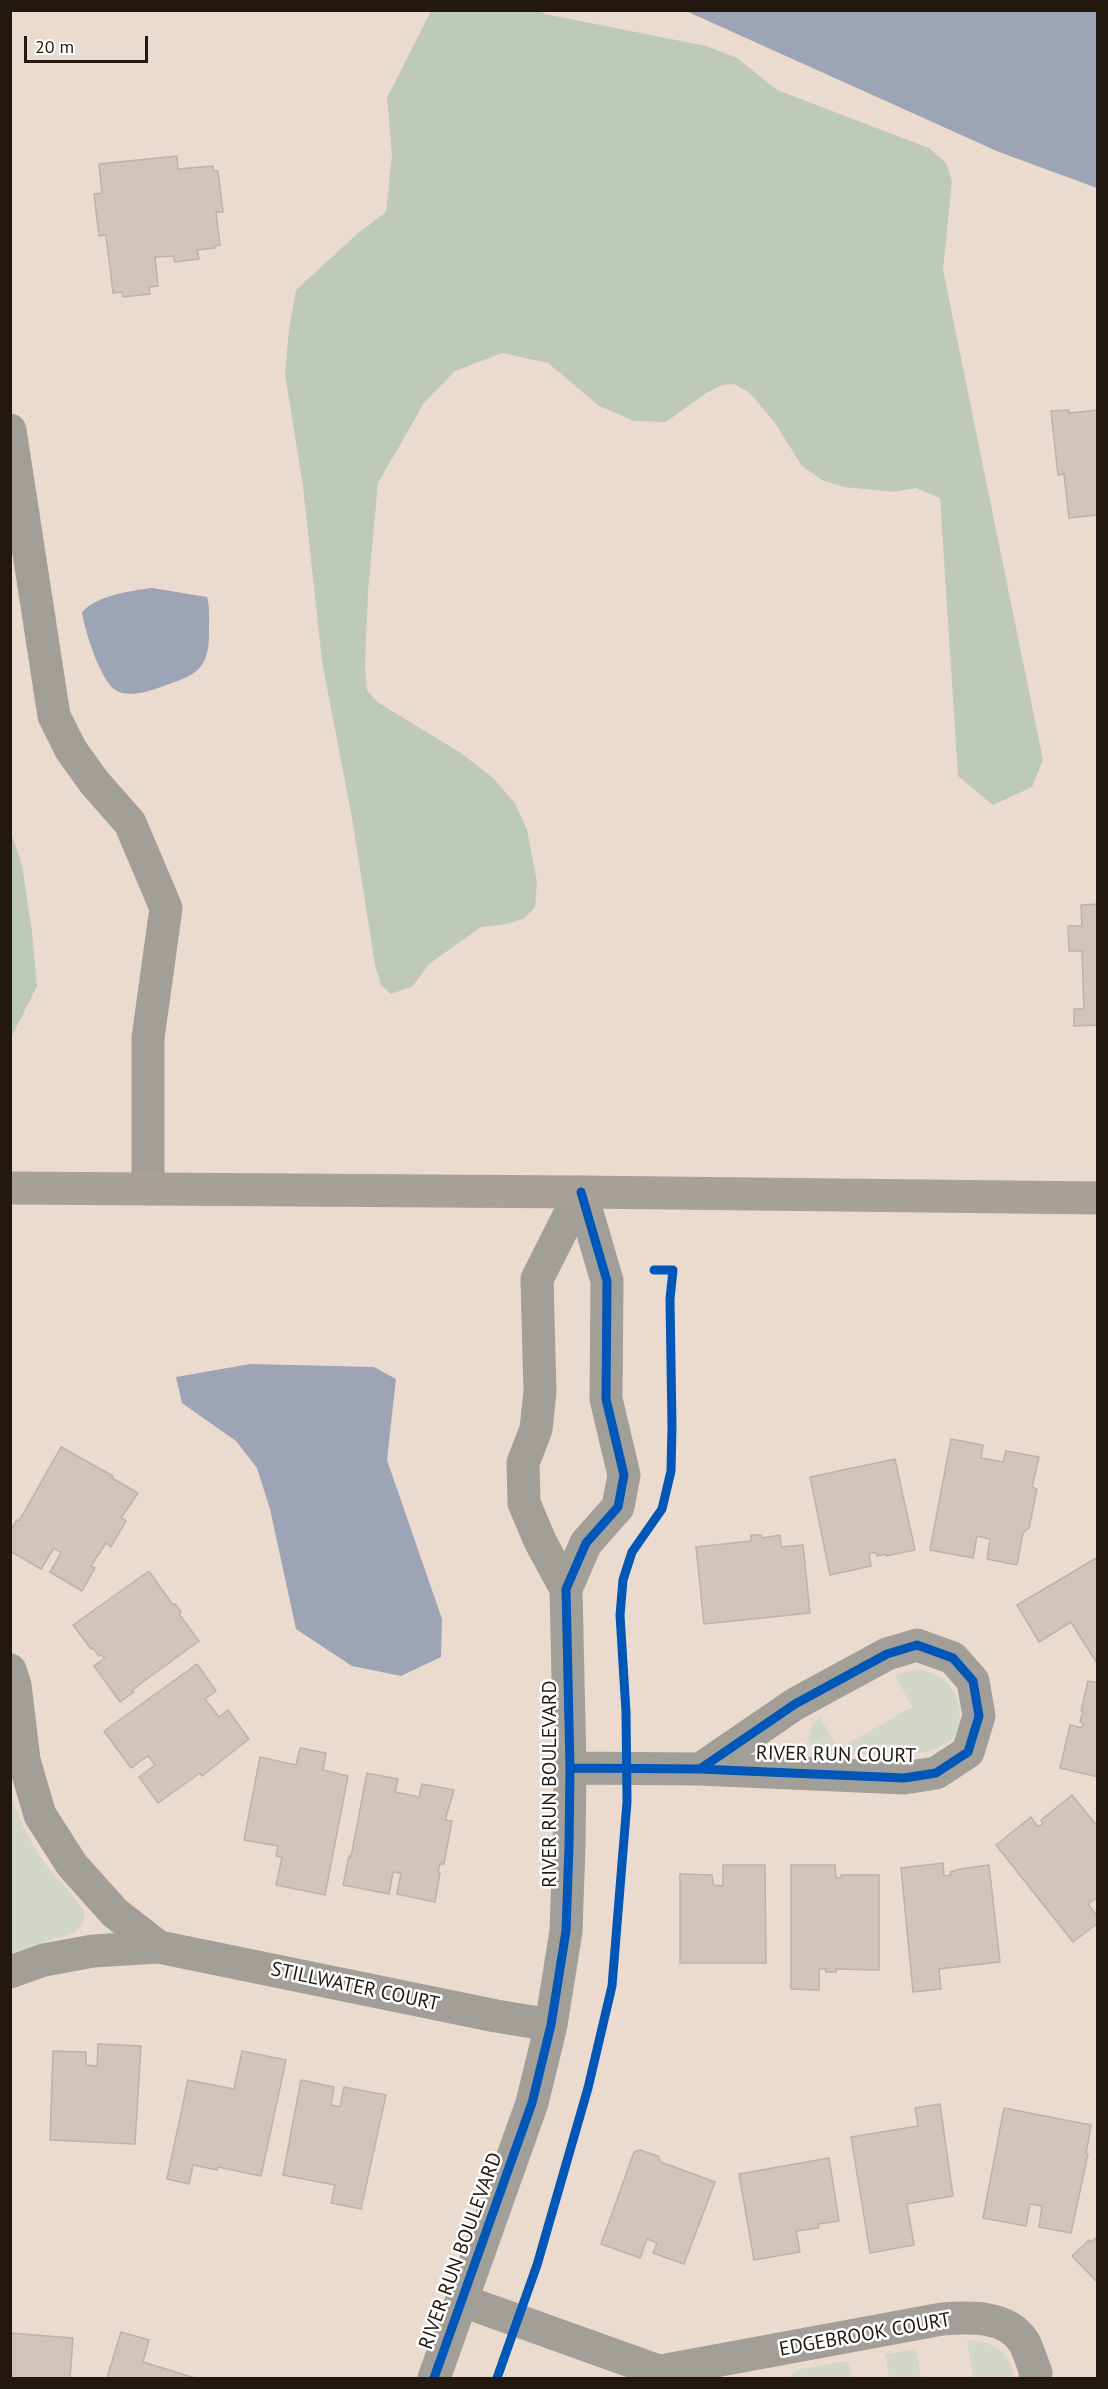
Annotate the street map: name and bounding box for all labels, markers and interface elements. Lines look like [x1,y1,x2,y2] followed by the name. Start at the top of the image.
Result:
[27,24,152,62] scale bar
[35,35,74,58] text: 20 m
[538,1680,562,1888] street label: RIVER RUN BOULEVARD
[756,1742,916,1768] street label: RIVER RUN COURT
[269,1957,441,2017] street label: STILLWATER COURT
[414,2149,508,2353] street label: RIVER RUN BOULEVARD
[777,2308,953,2362] street label: EDGEBROOK COURT

